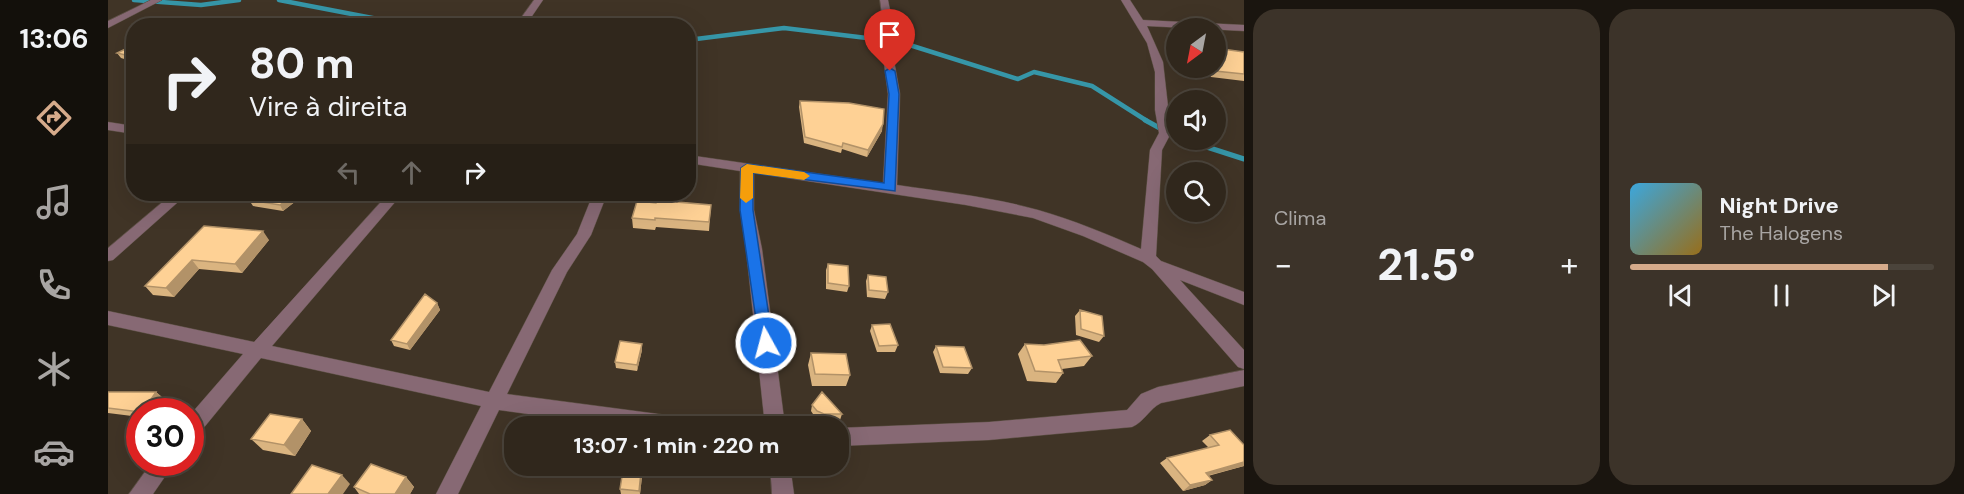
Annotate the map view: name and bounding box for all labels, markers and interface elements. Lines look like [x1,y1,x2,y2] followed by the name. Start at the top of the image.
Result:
[864,9,915,71] pin
[873,18,906,51] icon: arrive
[1166,18,1226,78] north arrow
[1166,18,1226,222] map controls
[19,21,89,56] text: 13:06
[249,36,355,91] text: 80 m
[150,42,228,120] icon: right
[249,89,407,124] text: Vire à direita
[1166,90,1226,150] button: sound
[33,97,75,139] icon: directions
[332,156,365,189] icon: left
[395,156,428,189] icon: ahead
[458,156,491,189] icon: right
[1166,162,1226,222] button: search
[33,181,75,223] icon: music
[1720,191,1839,220] text: Night Drive
[1274,205,1326,231] text: Clima
[1720,220,1843,246] text: The Halogens
[1377,235,1475,294] text: 21.5°
[1274,243,1292,286] text: −
[1560,243,1578,286] text: +
[33,264,75,306] icon: phone
[1664,279,1697,312] icon: previous
[1765,279,1798,312] icon: pause
[1867,279,1900,312] icon: next
[734,311,798,375] position arrow
[33,348,75,390] icon: climate
[126,398,204,476] speed limit sign: 30
[33,431,75,473] icon: car
[574,431,779,460] text: 13:07 · 1 min · 220 m

